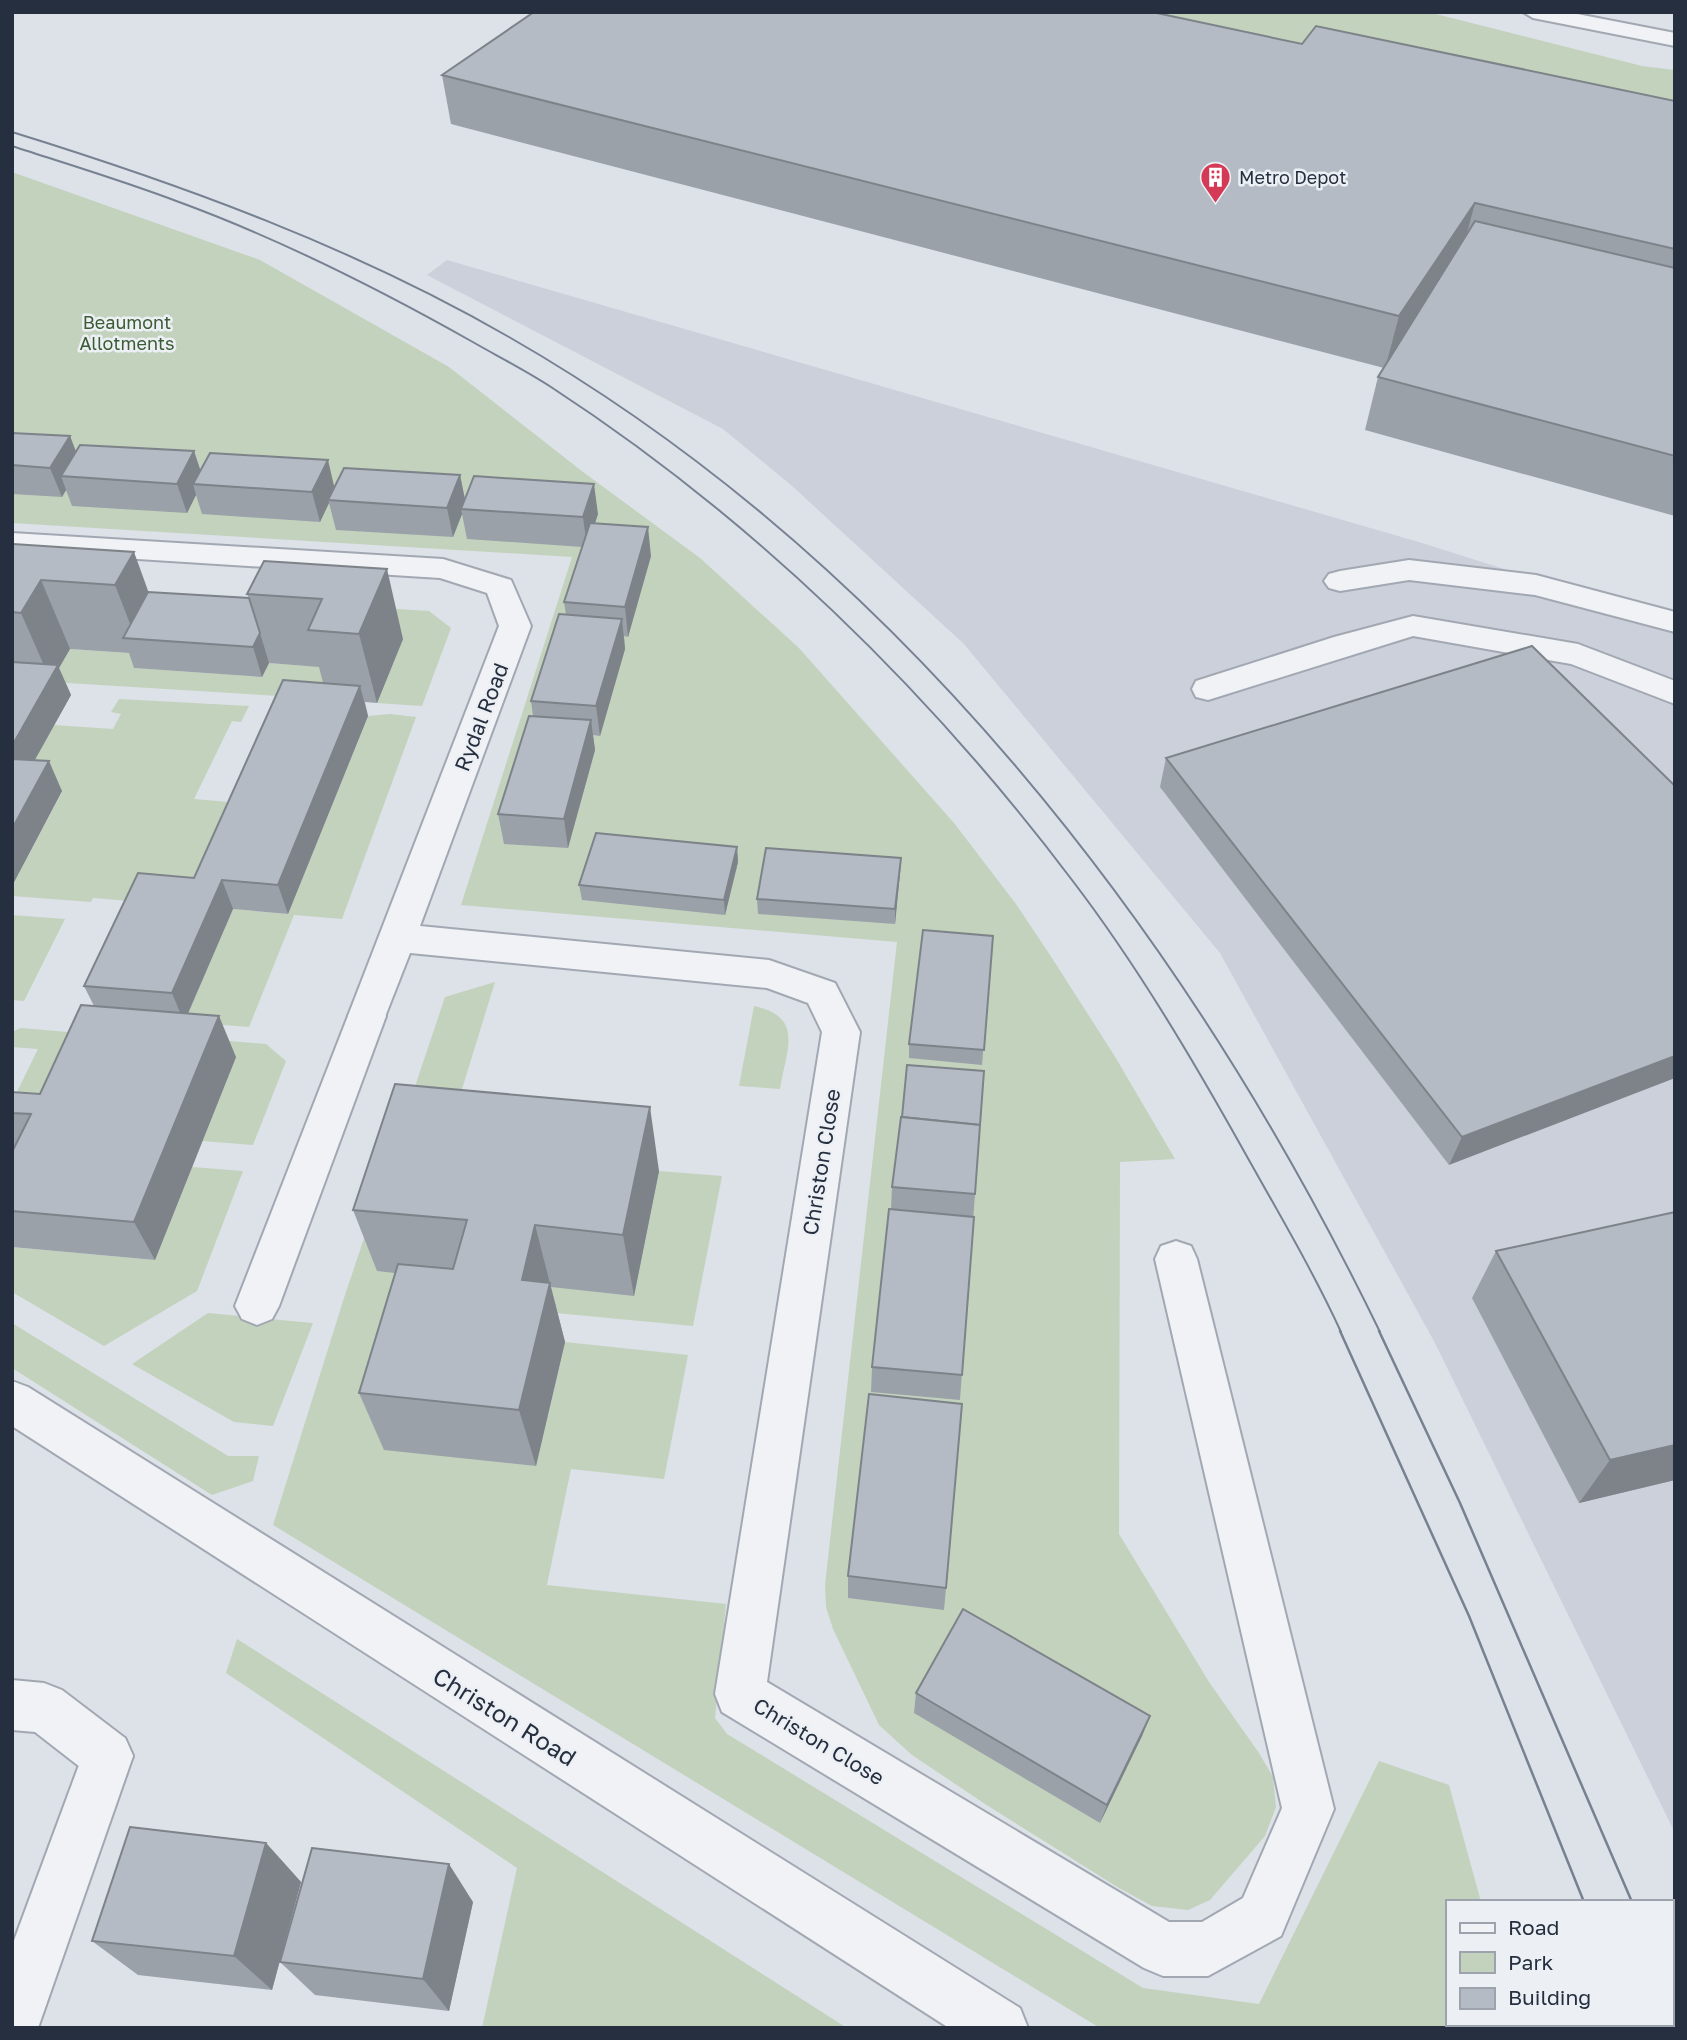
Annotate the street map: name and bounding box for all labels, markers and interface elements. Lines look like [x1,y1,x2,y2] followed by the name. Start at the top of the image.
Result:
[1199,160,1233,204] building icon: Metro Depot
[1239,166,1346,188] place label: Metro Depot
[79,311,175,354] park label: Beaumont Allotments
[448,659,514,775] street label: Rydal Road
[797,1087,845,1237] street label: Christon Close
[428,1660,582,1772] street label: Christon Road
[749,1692,889,1790] street label: Christon Close
[1446,1900,1673,2026] legend
[1508,1914,1559,1940] text: Road
[1508,1949,1554,1975] text: Park
[1508,1984,1591,2010] text: Building

